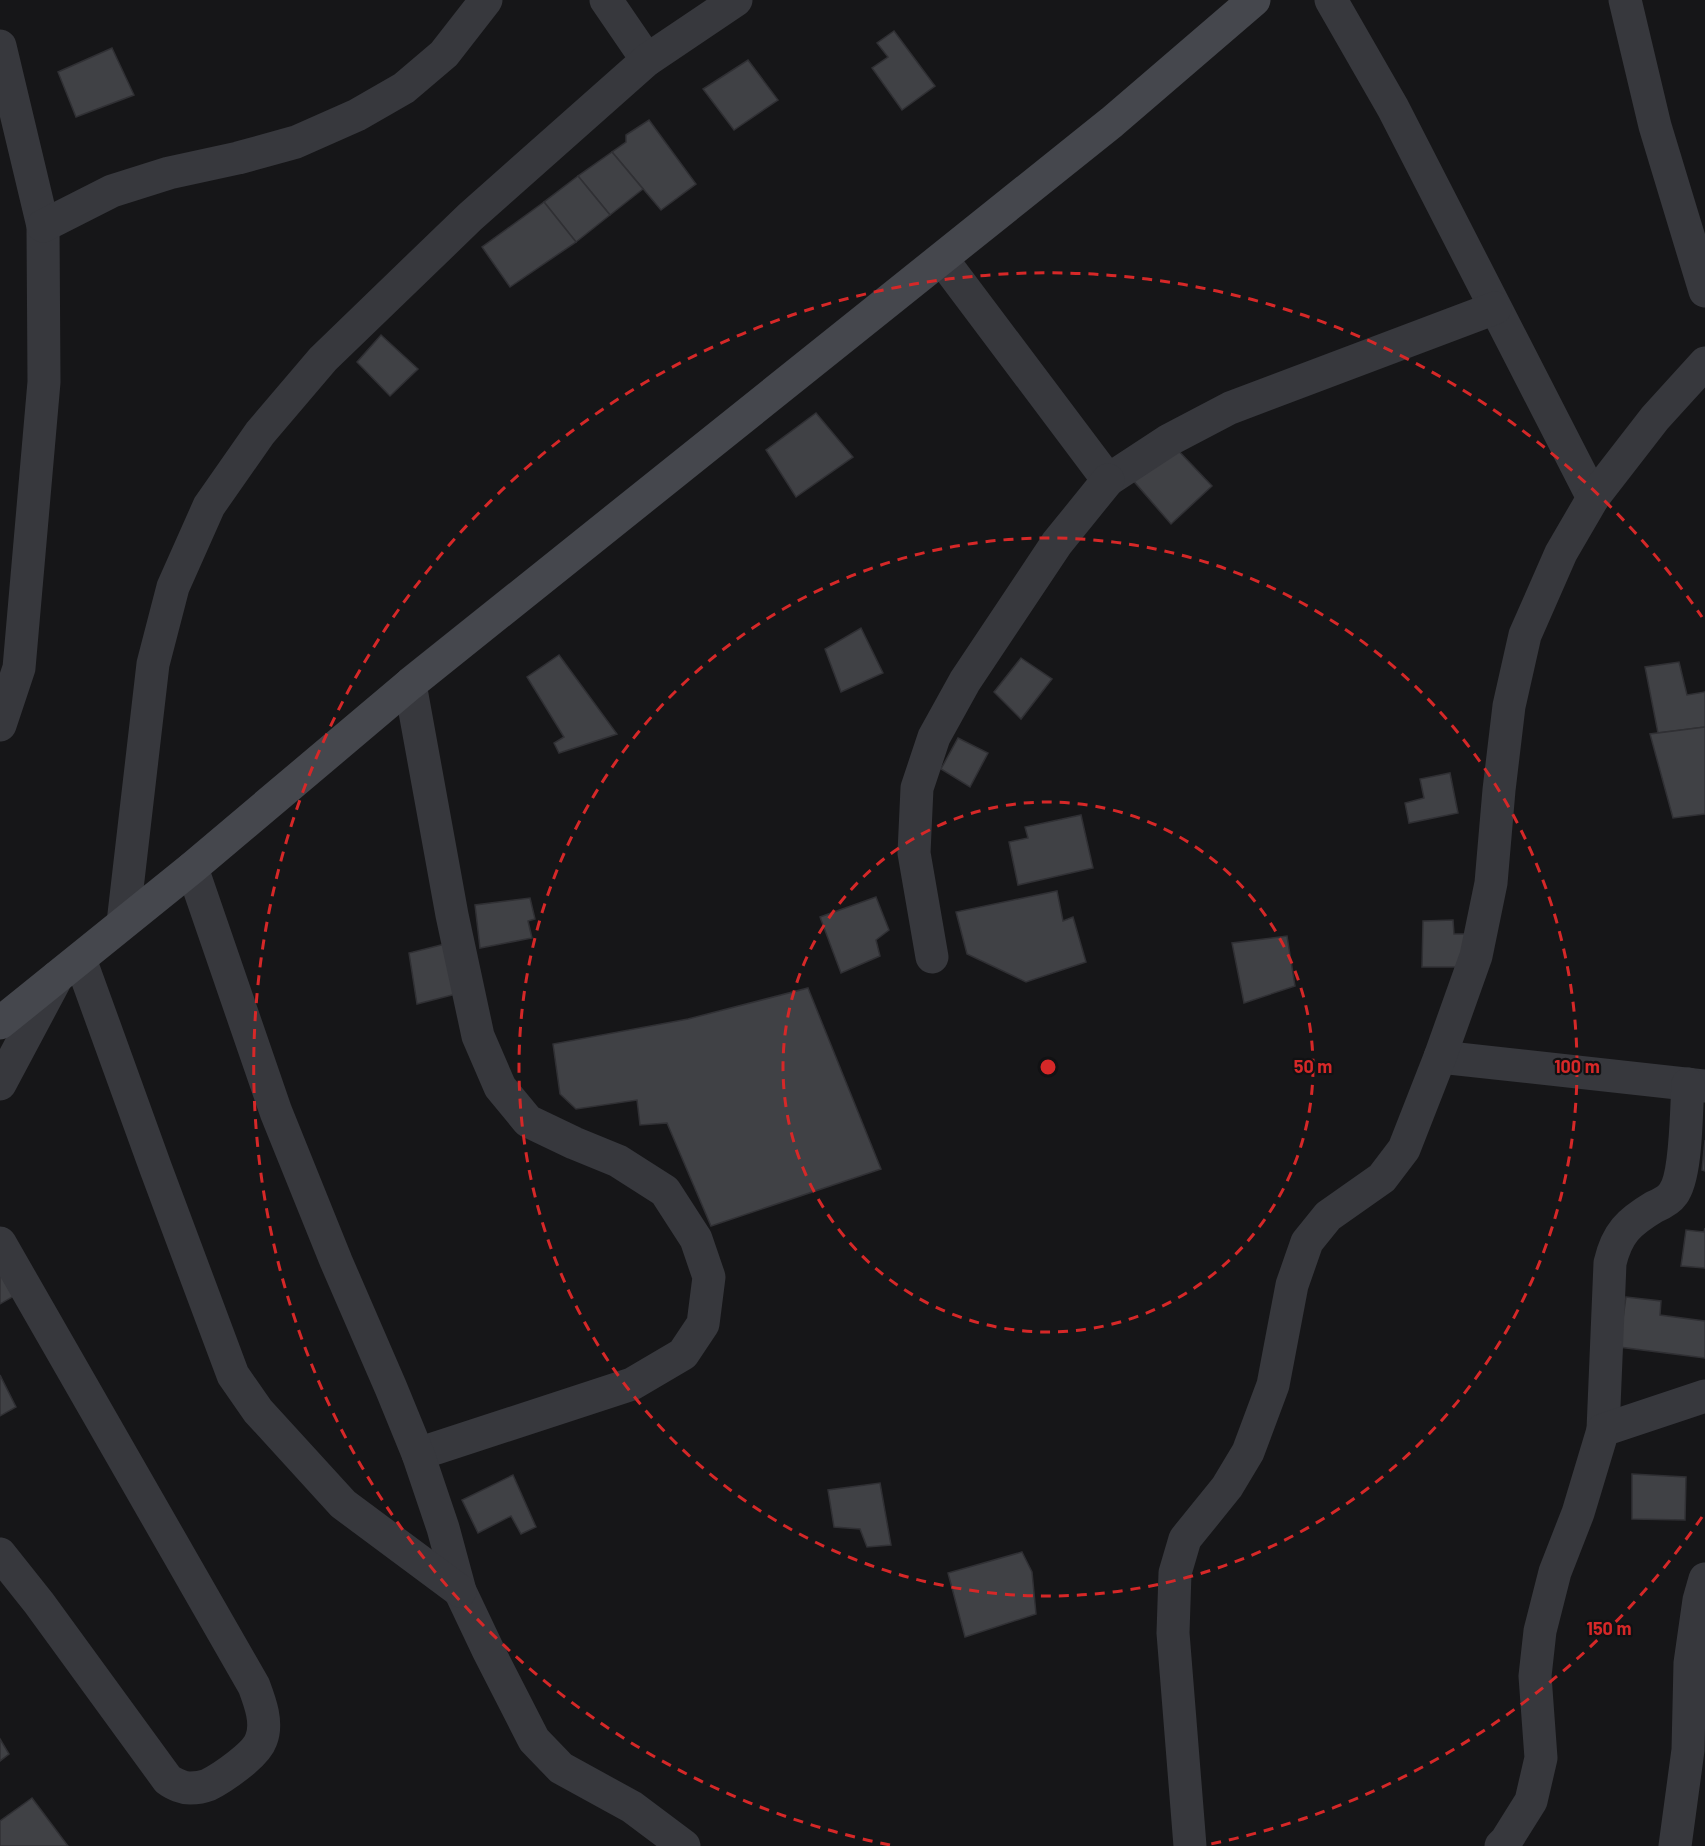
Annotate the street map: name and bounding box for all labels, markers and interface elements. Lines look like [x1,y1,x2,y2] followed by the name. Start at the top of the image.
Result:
[1294,1055,1332,1077] text: 50 m
[1554,1055,1600,1077] text: 100 m
[1038,1057,1058,1077] centre of rings
[1587,1617,1631,1639] text: 150 m

